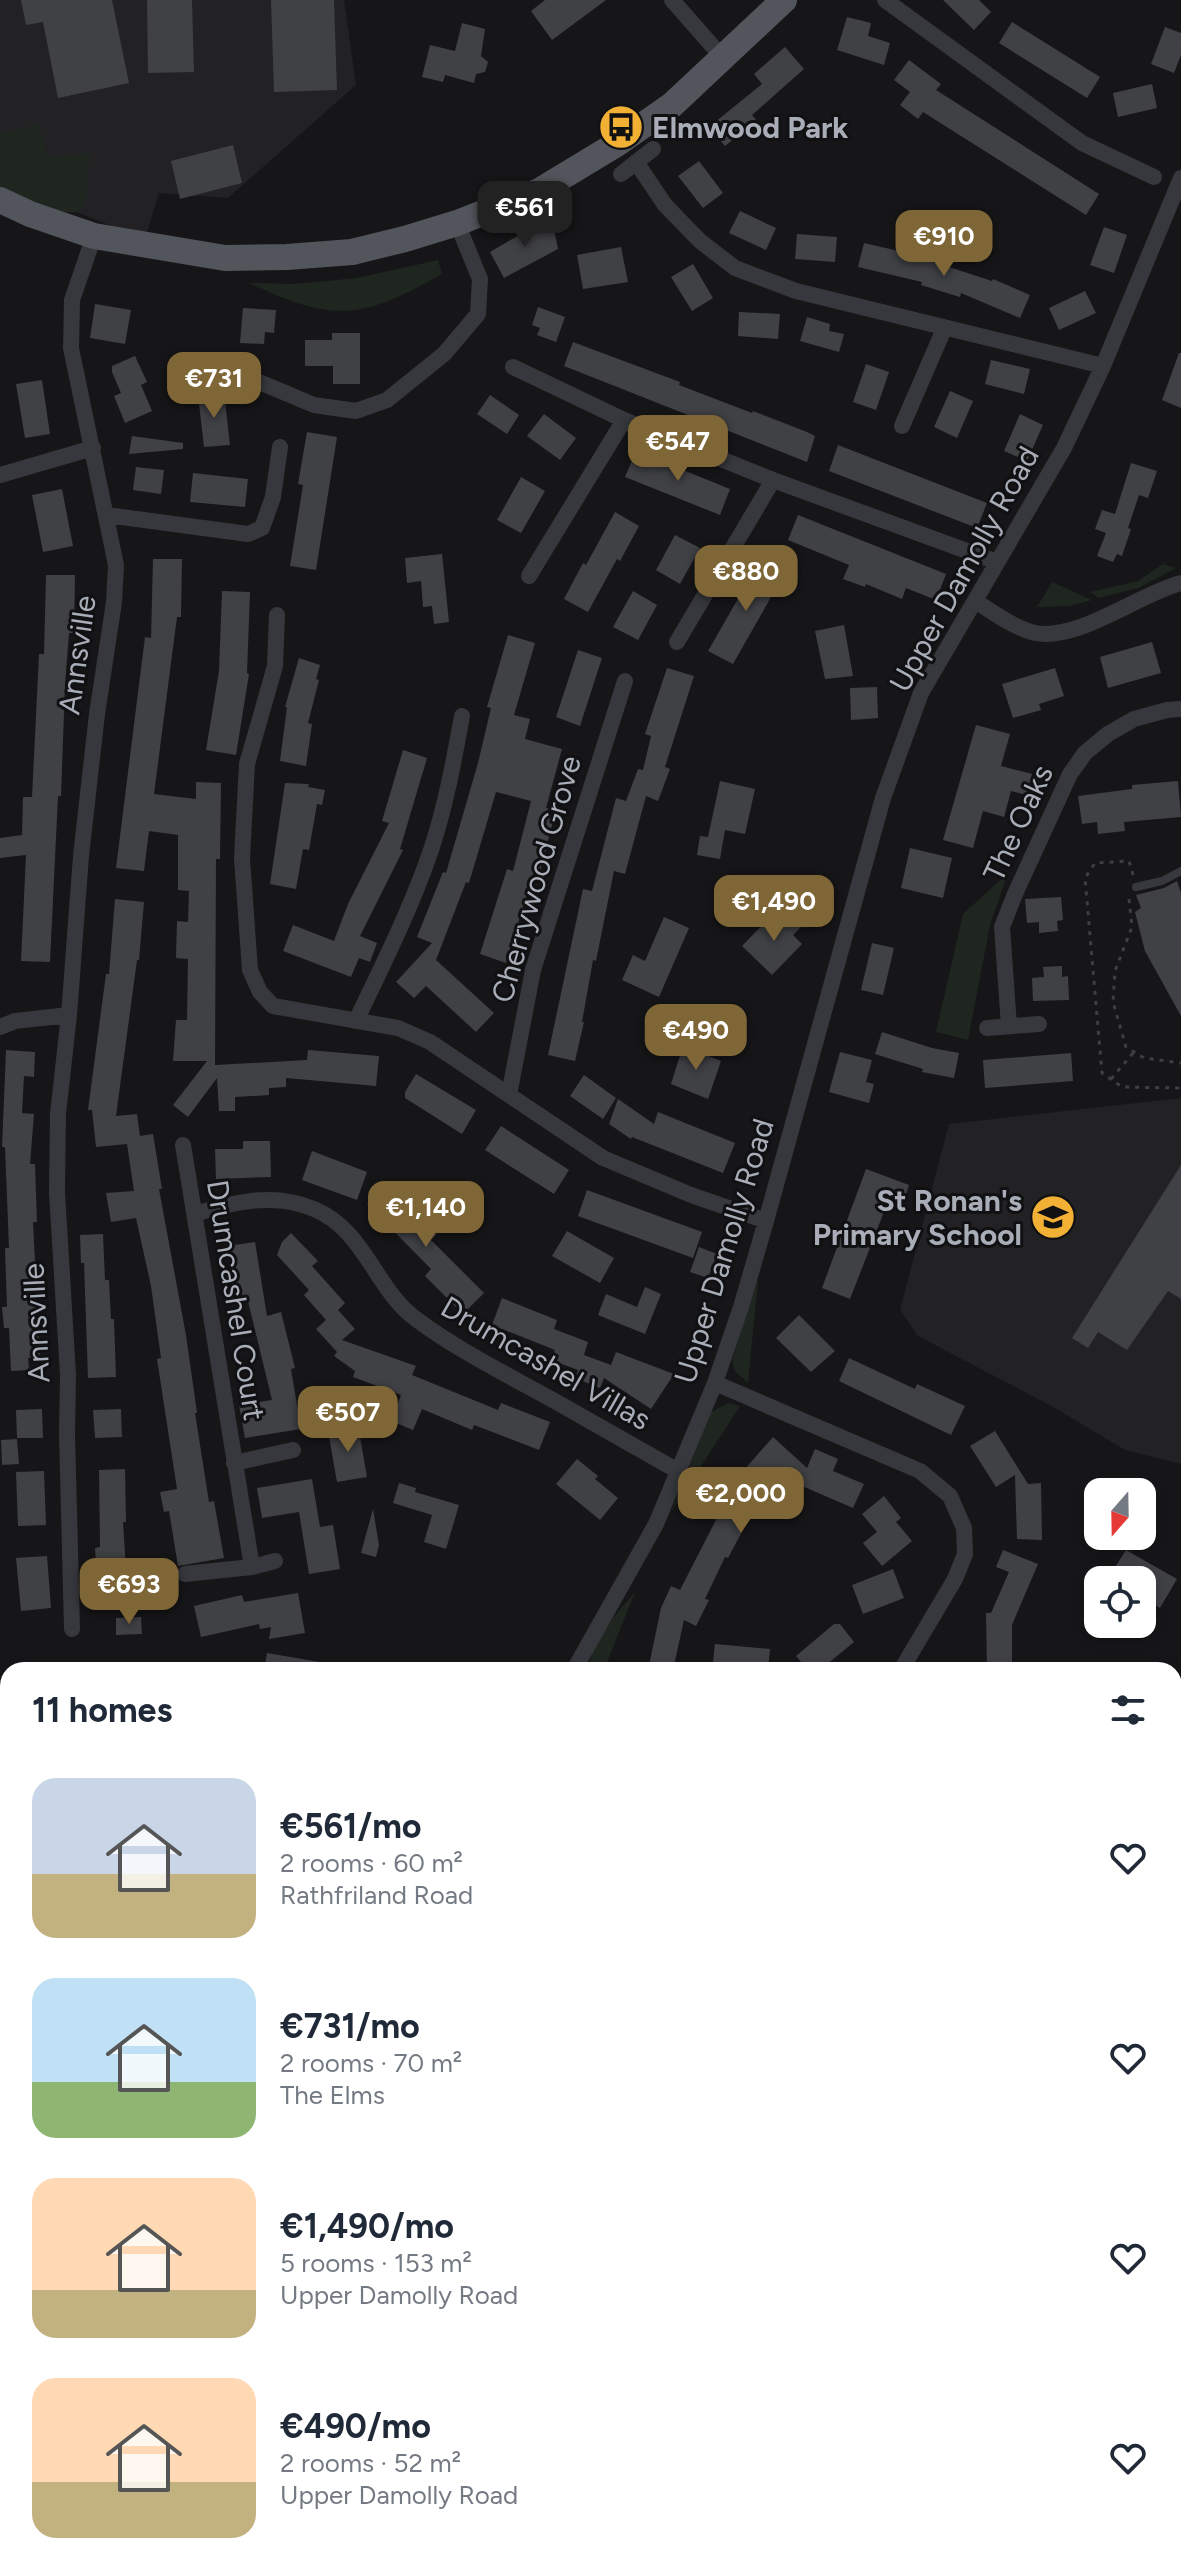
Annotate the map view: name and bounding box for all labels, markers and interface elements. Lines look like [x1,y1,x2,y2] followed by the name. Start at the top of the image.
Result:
[597,103,645,151] bus stop icon: Elmwood Park
[652,109,849,146] place label: Elmwood Park
[478,181,572,249] pin: €561
[495,191,555,223] text: €561
[897,210,991,278] pin: €910
[914,220,974,252] text: €910
[167,352,261,420] pin: €731
[185,362,243,394] text: €731
[631,415,725,483] pin: €547
[646,425,710,457] text: €547
[881,440,1047,698] street label: Upper Damolly Road
[699,545,793,613] pin: €880
[713,555,779,587] text: €880
[50,593,104,717] street label: Annsville
[483,751,589,1007] street label: Cherrywood Grove
[975,759,1061,887] street label: The Oaks
[709,875,839,943] pin: €1,490
[732,885,816,917] text: €1,490
[649,1004,743,1072] pin: €490
[663,1014,729,1046] text: €490
[666,1114,782,1388] street label: Upper Damolly Road
[199,1177,273,1423] street label: Drumcashel Court
[361,1181,491,1249] pin: €1,140
[813,1182,1022,1253] place label: St Ronan's Primary School
[386,1191,466,1223] text: €1,140
[1029,1193,1077,1241] school or university icon: St Ronan's Primary School
[14,1262,58,1384] street label: Annsville
[435,1288,657,1438] street label: Drumcashel Villas
[301,1386,395,1454] pin: €507
[316,1396,380,1428] text: €507
[676,1467,806,1535] pin: €2,000
[696,1477,786,1509] text: €2,000
[1084,1478,1156,1550] north arrow
[1084,1478,1156,1638] map controls
[82,1558,176,1626] pin: €693
[1084,1566,1156,1638] button: locate
[98,1568,160,1600] text: €693
[1106,1688,1150,1732] icon: filters
[32,1690,172,1731] text: 11 homes
[280,1806,422,1847] text: €561/mo
[96,1810,192,1906] icon: home
[1106,1836,1150,1880] icon: heart
[280,1847,463,1879] text: 2 rooms · 60 m²
[280,1879,473,1911] text: Rathfriland Road
[280,2006,420,2047] text: €731/mo
[96,2010,192,2106] icon: home
[1106,2036,1150,2080] icon: heart
[280,2047,462,2079] text: 2 rooms · 70 m²
[280,2079,385,2111] text: The Elms
[280,2206,454,2247] text: €1,490/mo
[96,2210,192,2306] icon: home
[1106,2236,1150,2280] icon: heart
[280,2247,472,2279] text: 5 rooms · 153 m²
[280,2279,518,2311] text: Upper Damolly Road
[280,2406,431,2447] text: €490/mo
[96,2410,192,2506] icon: home
[1106,2436,1150,2480] icon: heart
[280,2447,461,2479] text: 2 rooms · 52 m²
[280,2479,518,2511] text: Upper Damolly Road

